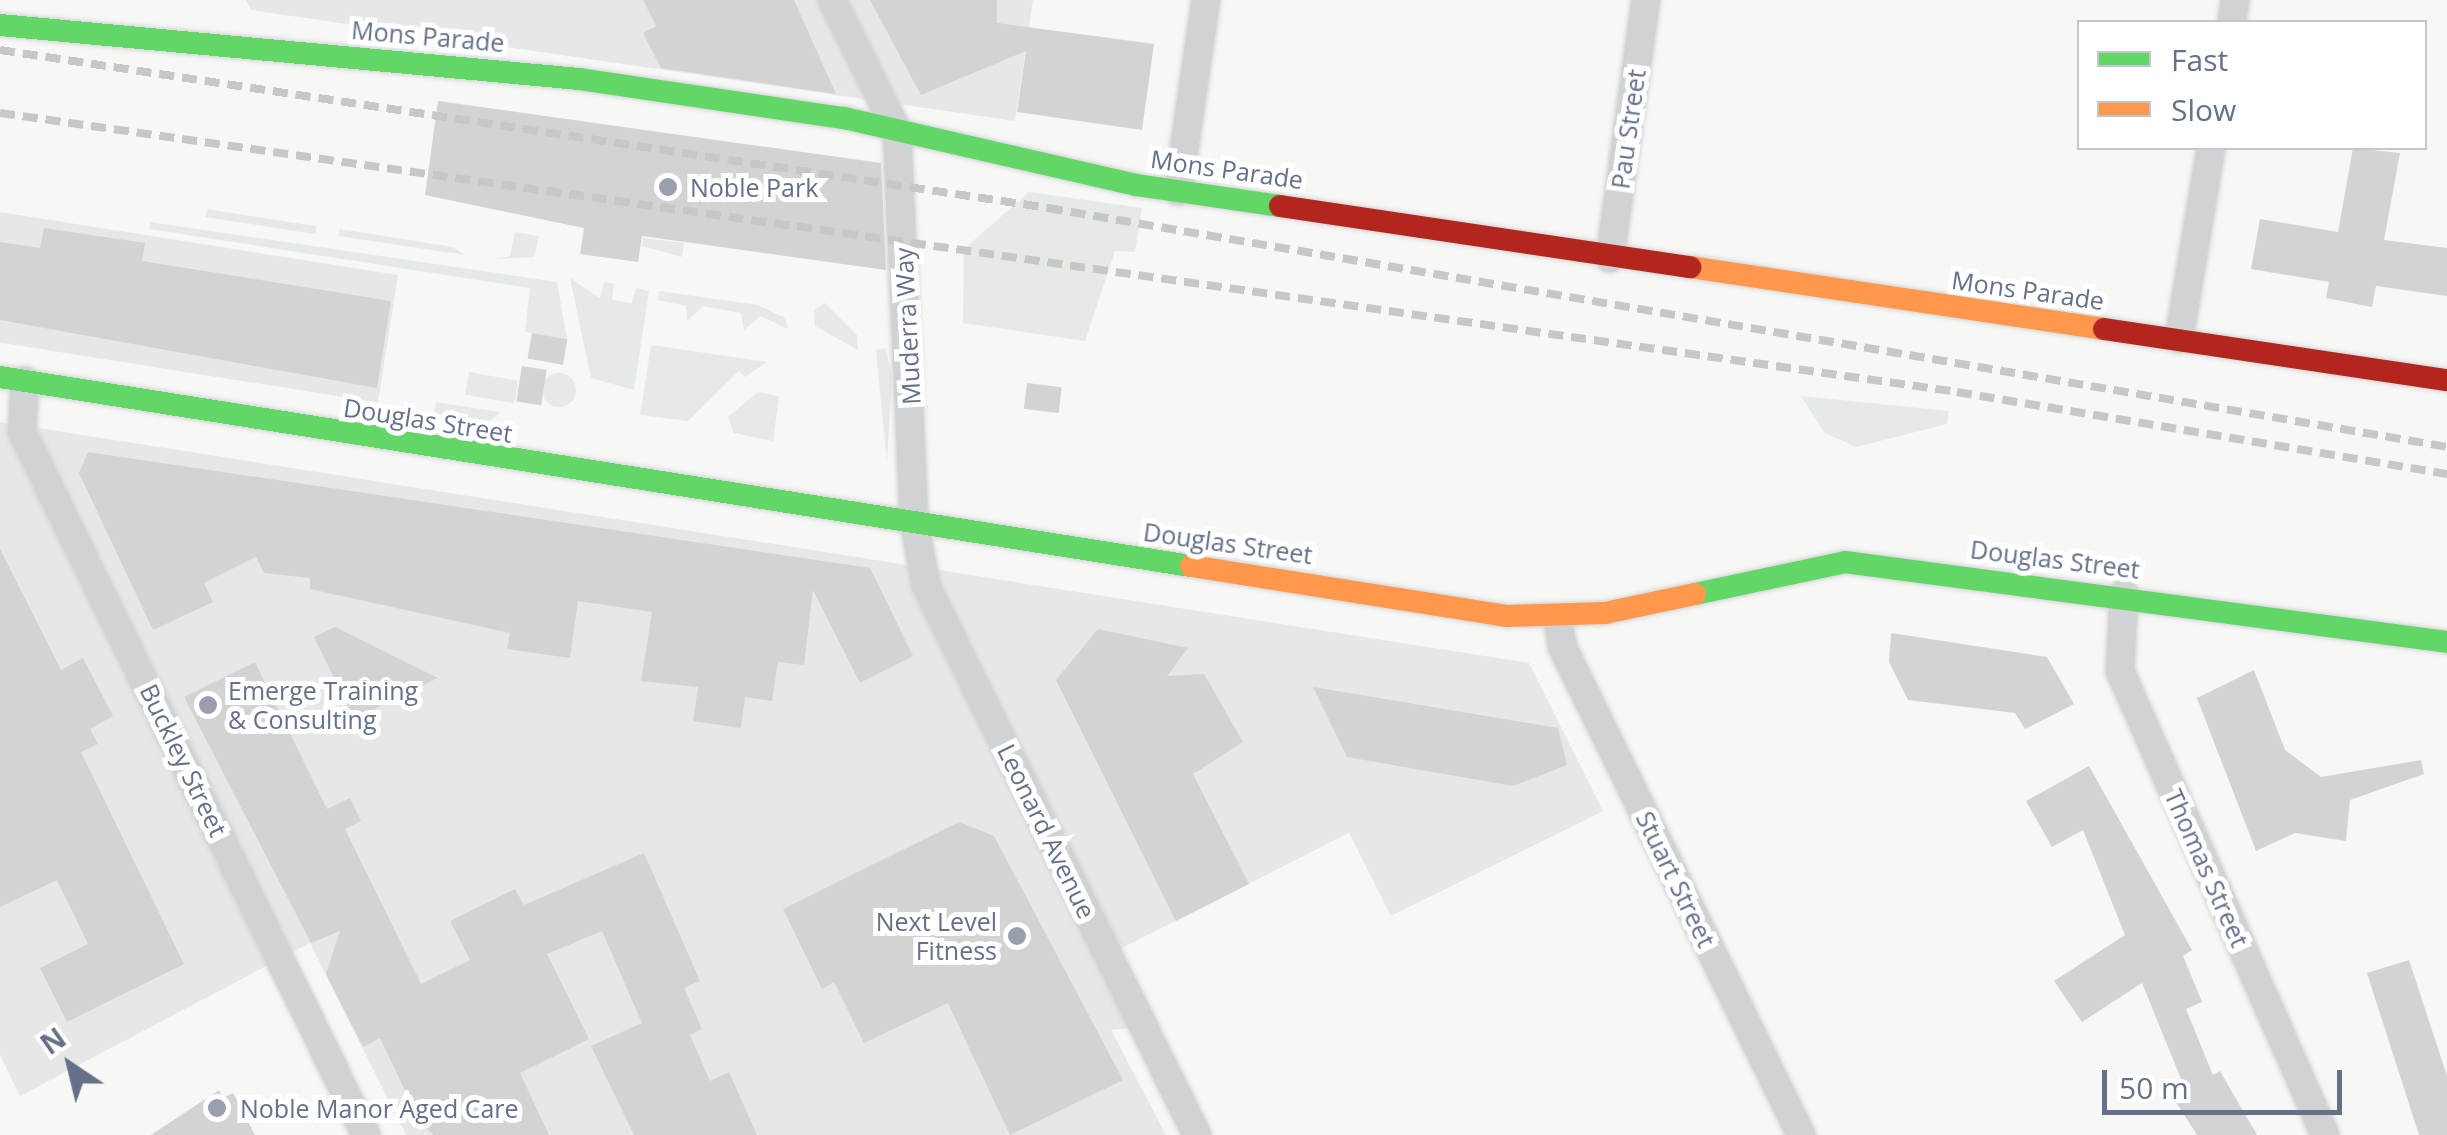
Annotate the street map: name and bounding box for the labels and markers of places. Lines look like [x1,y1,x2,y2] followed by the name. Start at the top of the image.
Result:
[690,172,818,202] place label: Noble Park
[655,174,681,200] marker: Noble Park
[228,676,418,735] place label: Emerge Training & Consulting
[197,694,219,716] marker: Emerge Training & Consulting
[876,907,997,966] place label: Next Level Fitness
[1006,925,1028,947] marker: Next Level Fitness
[240,1093,519,1123] place label: Noble Manor Aged Care
[204,1095,230,1121] marker: Noble Manor Aged Care

